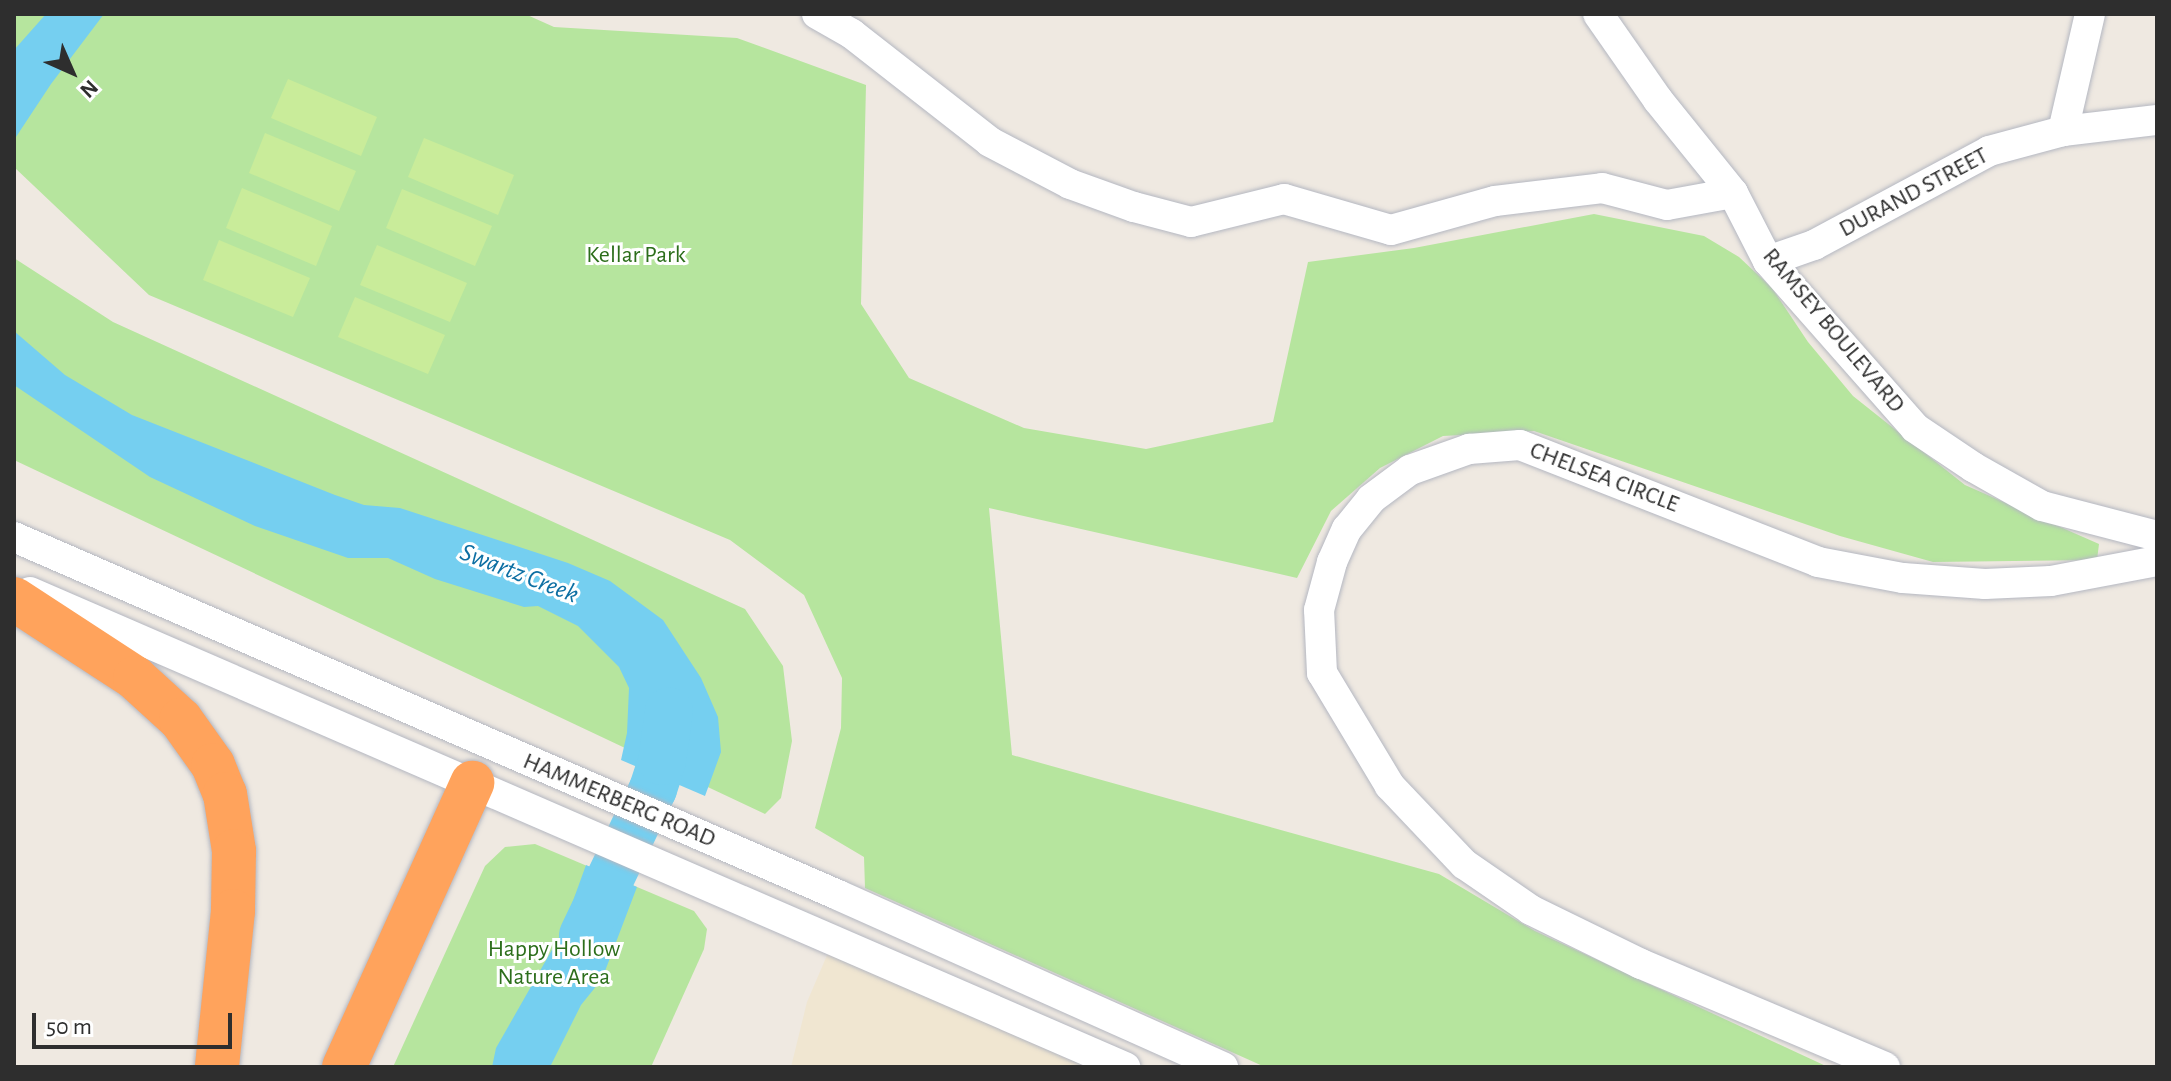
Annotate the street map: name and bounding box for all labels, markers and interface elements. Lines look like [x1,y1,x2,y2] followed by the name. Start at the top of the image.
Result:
[32,32,112,112] north arrow
[76,76,102,102] text: N
[1835,142,1993,244] street label: DURAND STREET
[586,242,686,270] park label: Kellar Park
[1756,243,1910,419] street label: RAMSEY BOULEVARD
[1525,436,1683,520] street label: CHELSEA CIRCLE
[456,537,582,611] water label: Swartz Creek
[518,747,720,855] street label: HAMMERBERG ROAD
[488,936,620,992] park label: Happy Hollow Nature Area
[36,997,236,1047] scale bar
[46,1015,92,1039] text: 50 m

